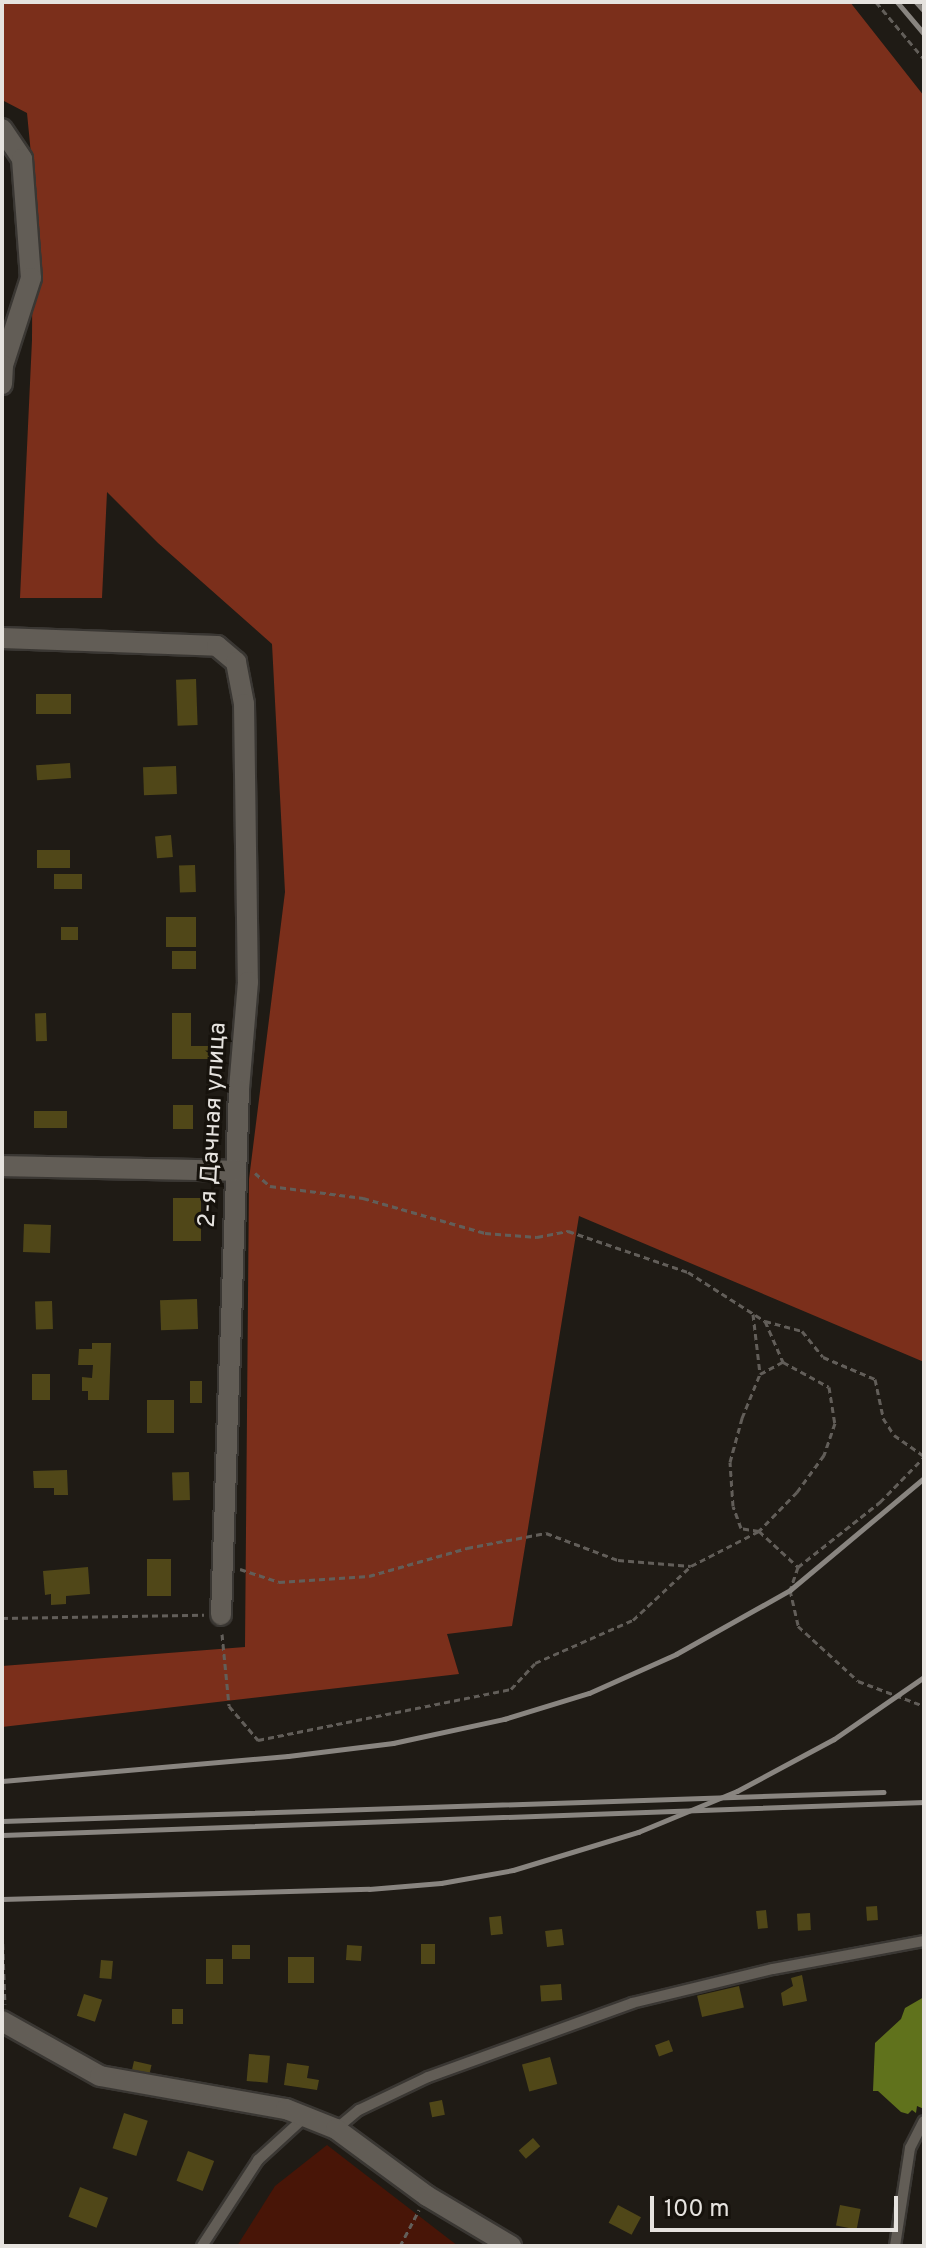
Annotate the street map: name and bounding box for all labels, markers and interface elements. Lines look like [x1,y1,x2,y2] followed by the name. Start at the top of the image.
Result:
[194,1022,234,1228] street label: 2-я Дачная улица
[654,2180,902,2230] scale bar
[664,2195,730,2225] text: 100 m

